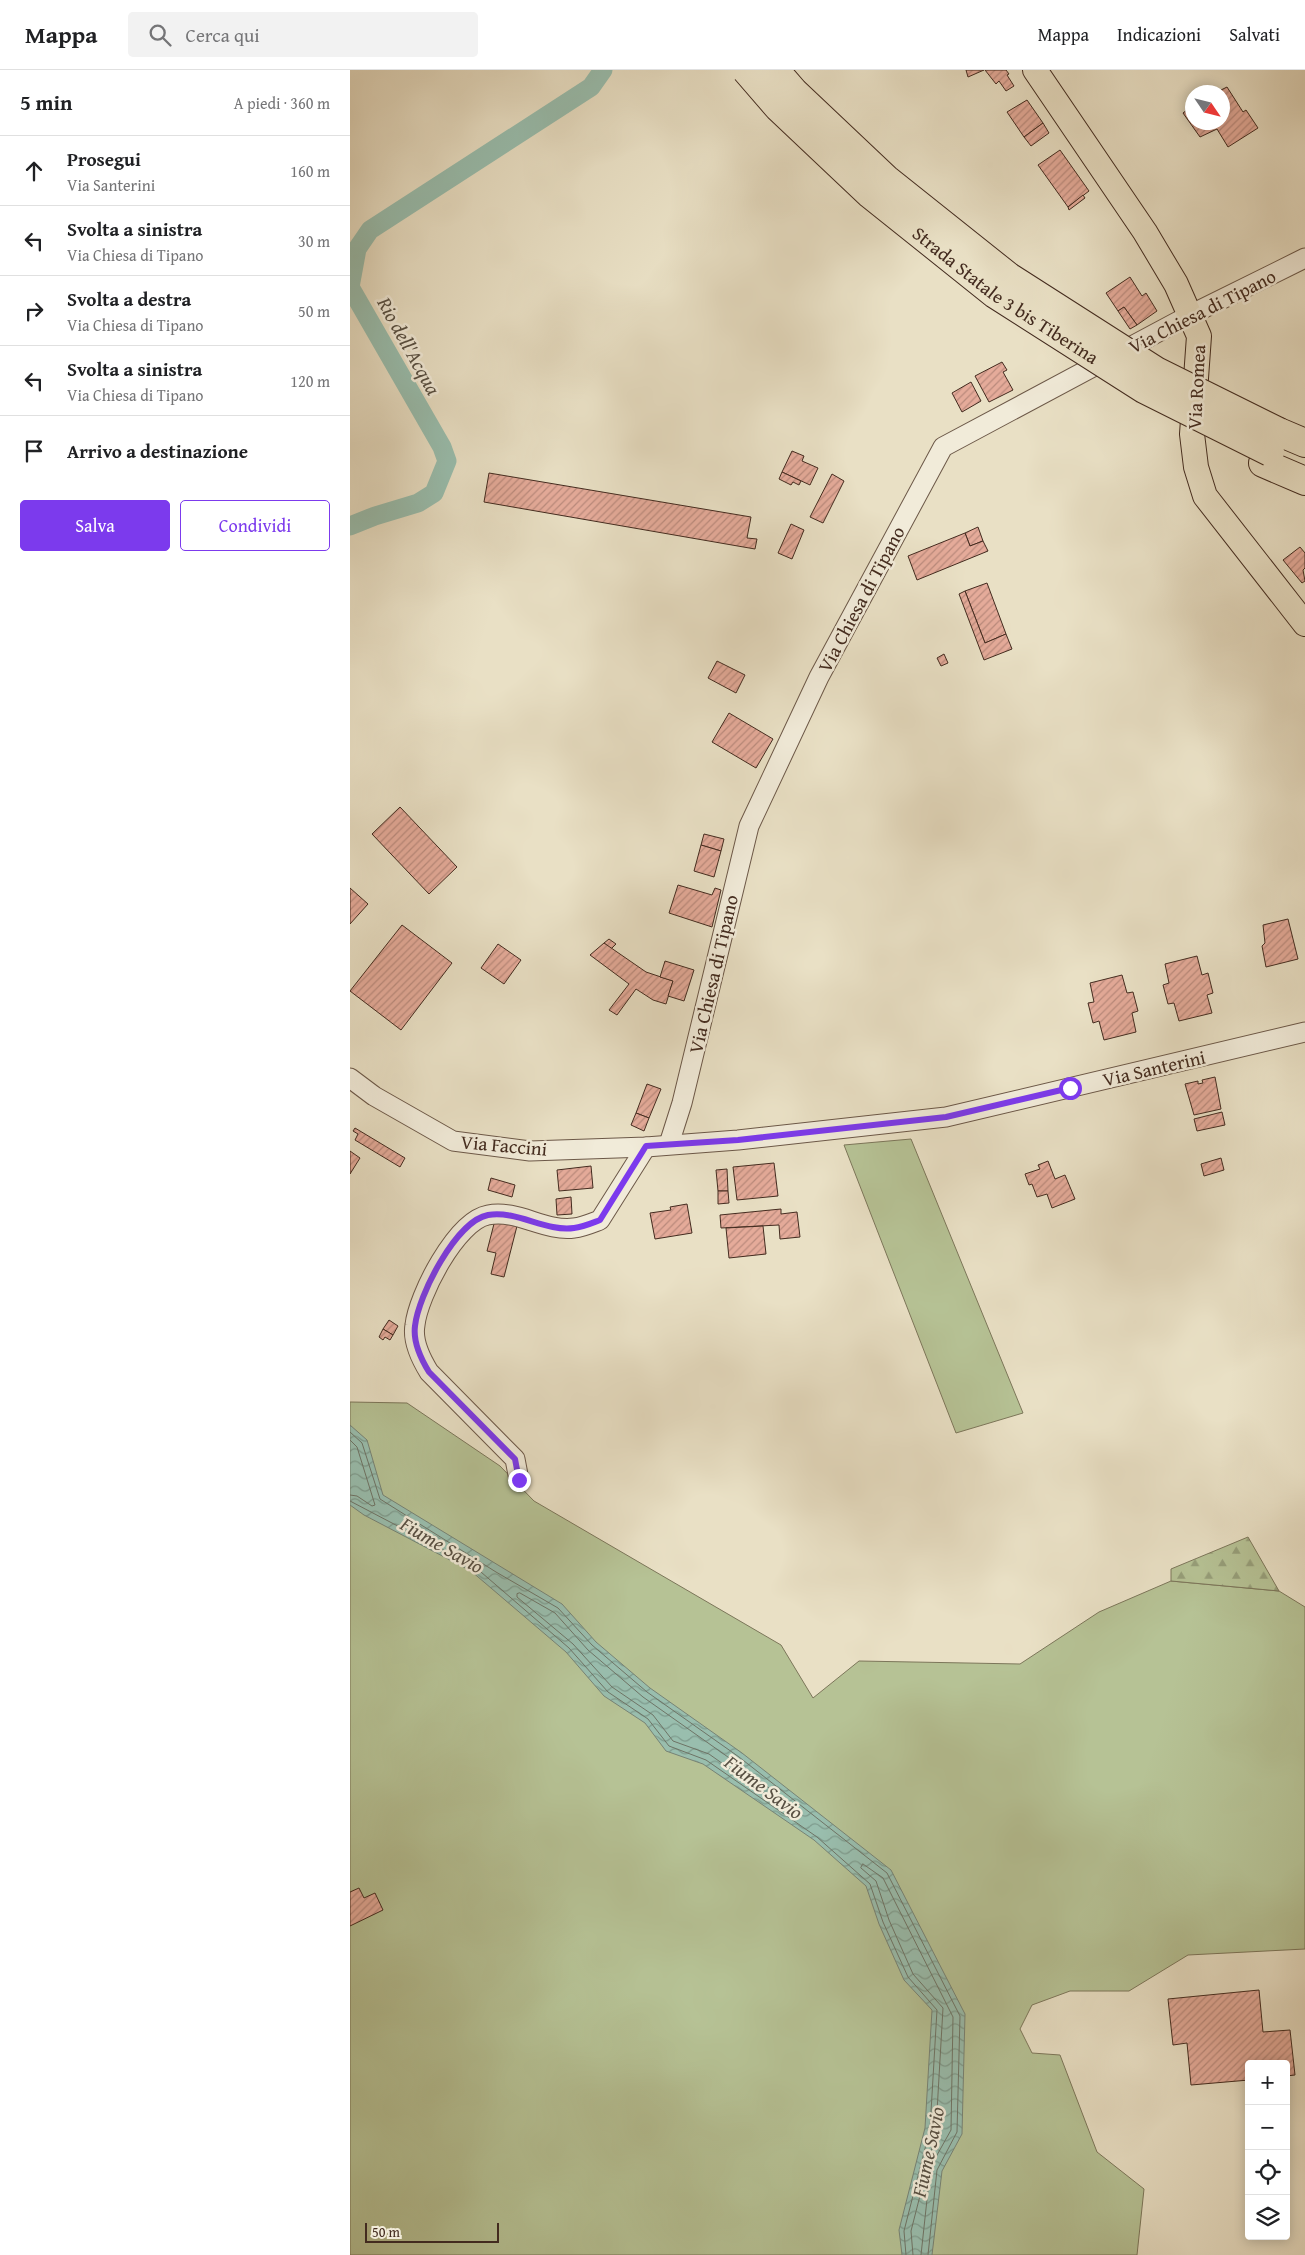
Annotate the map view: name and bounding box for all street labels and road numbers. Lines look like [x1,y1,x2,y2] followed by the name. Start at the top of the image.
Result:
[907,219,1104,371] street label: Strada Statale 3 bis Tiberina
[1123,262,1281,360] street label: Via Chiesa di Tipano
[1180,344,1212,430] street label: Via Romea
[811,521,911,677] street label: Via Chiesa di Tipano
[681,892,745,1056] street label: Via Chiesa di Tipano
[1100,1043,1208,1093] street label: Via Santerini
[460,1127,548,1163] street label: Via Faccini

